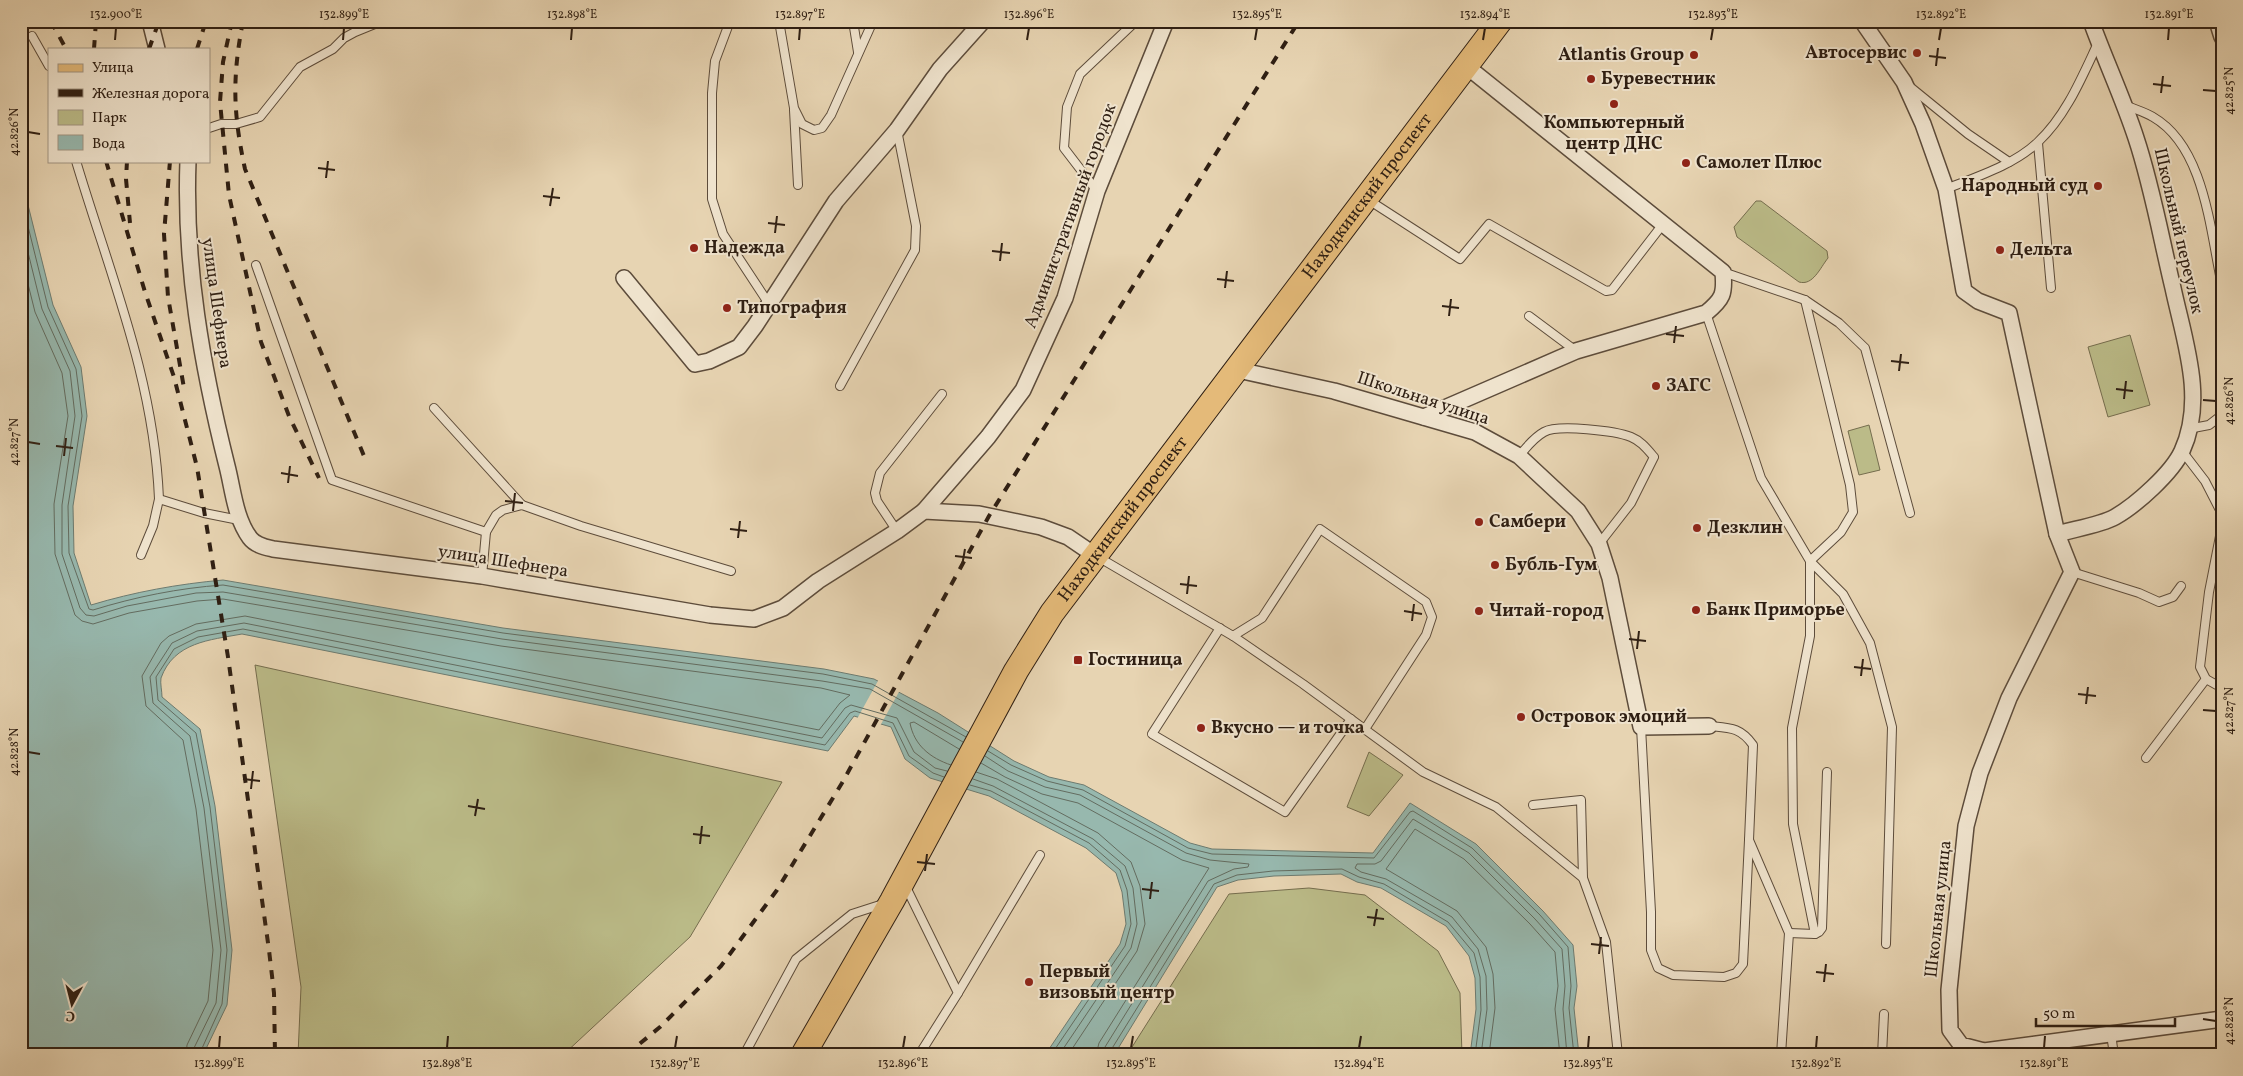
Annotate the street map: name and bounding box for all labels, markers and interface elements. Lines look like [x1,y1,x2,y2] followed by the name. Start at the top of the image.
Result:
[90,7,142,23] text: 132.900°E
[319,7,369,23] text: 132.899°E
[547,7,597,23] text: 132.898°E
[775,7,825,23] text: 132.897°E
[1004,7,1054,23] text: 132.896°E
[1232,7,1282,23] text: 132.895°E
[1460,7,1510,23] text: 132.894°E
[1688,7,1738,23] text: 132.893°E
[1916,7,1966,23] text: 132.892°E
[2145,7,2193,23] text: 132.891°E
[1805,41,1907,66] place label: Автосервис
[1558,43,1684,68] place label: Atlantis Group
[1911,47,1923,59] marker: Автосервис
[48,48,210,162] legend
[1688,49,1700,61] marker: Atlantis Group
[92,58,134,79] text: Улица
[1601,67,1716,92] place label: Буревестник
[2222,67,2238,115] text: 42.825°N
[1585,73,1597,85] marker: Буревестник
[92,84,209,105] text: Железная дорога
[1608,98,1620,110] marker: Компьютерный центр ДНС
[1019,100,1124,332] street label: Административный городок
[7,108,23,156] text: 42.826°N
[92,108,127,129] text: Парк
[1296,108,1438,284] street label: Находкинский проспект
[1543,111,1685,157] place label: Компьютерный центр ДНС
[92,134,125,155] text: Вода
[2147,145,2209,317] street label: Школьный переулок
[1696,151,1822,176] place label: Самолет Плюс
[1680,157,1692,169] marker: Самолет Плюс
[1961,174,2088,199] place label: Народный суд
[2092,180,2104,192] marker: Народный суд
[194,236,238,370] street label: улица Шефнера
[704,236,785,261] place label: Надежда
[2010,238,2073,263] place label: Дельта
[688,242,700,254] marker: Надежда
[1994,244,2006,256] marker: Дельта
[737,296,847,321] place label: Типография
[721,302,733,314] marker: Типография
[1353,366,1493,432] street label: Школьная улица
[1666,374,1711,399] place label: ЗАГС
[2222,377,2238,425] text: 42.826°N
[1650,380,1662,392] marker: ЗАГС
[7,418,23,466] text: 42.827°N
[1052,431,1194,607] street label: Находкинский проспект
[1489,510,1566,535] place label: Самбери
[1473,516,1485,528] marker: Самбери
[1707,516,1783,541] place label: Дезклин
[1691,522,1703,534] marker: Дезклин
[436,539,570,585] street label: улица Шефнера
[1505,553,1598,578] place label: Бубль-Гум
[1489,559,1501,571] marker: Бубль-Гум
[1706,598,1845,623] place label: Банк Приморье
[1489,599,1604,624] place label: Читай-город
[1690,604,1702,616] marker: Банк Приморье
[1473,605,1485,617] marker: Читай-город
[1088,648,1183,673] place label: Гостиница
[1072,654,1084,666] marker: Гостиница
[2222,687,2238,735] text: 42.827°N
[1531,705,1687,730] place label: Островок эмоций
[1515,711,1527,723] marker: Островок эмоций
[1211,716,1365,741] place label: Вкусно — и точка
[1195,722,1207,734] marker: Вкусно — и точка
[7,728,23,776] text: 42.828°N
[1919,839,1959,979] street label: Школьная улица
[1039,960,1175,1006] place label: Первый визовый центр
[1023,976,1035,988] marker: Первый визовый центр
[48,978,98,1028] north arrow
[2036,996,2174,1028] scale bar
[2222,997,2238,1045] text: 42.828°N
[2043,1004,2075,1025] text: 50 m
[65,1005,76,1025] text: С
[194,1056,244,1072] text: 132.899°E
[422,1056,472,1072] text: 132.898°E
[650,1056,700,1072] text: 132.897°E
[878,1056,928,1072] text: 132.896°E
[1106,1056,1156,1072] text: 132.895°E
[1334,1056,1384,1072] text: 132.894°E
[1563,1056,1613,1072] text: 132.893°E
[1791,1056,1841,1072] text: 132.892°E
[2020,1056,2068,1072] text: 132.891°E

